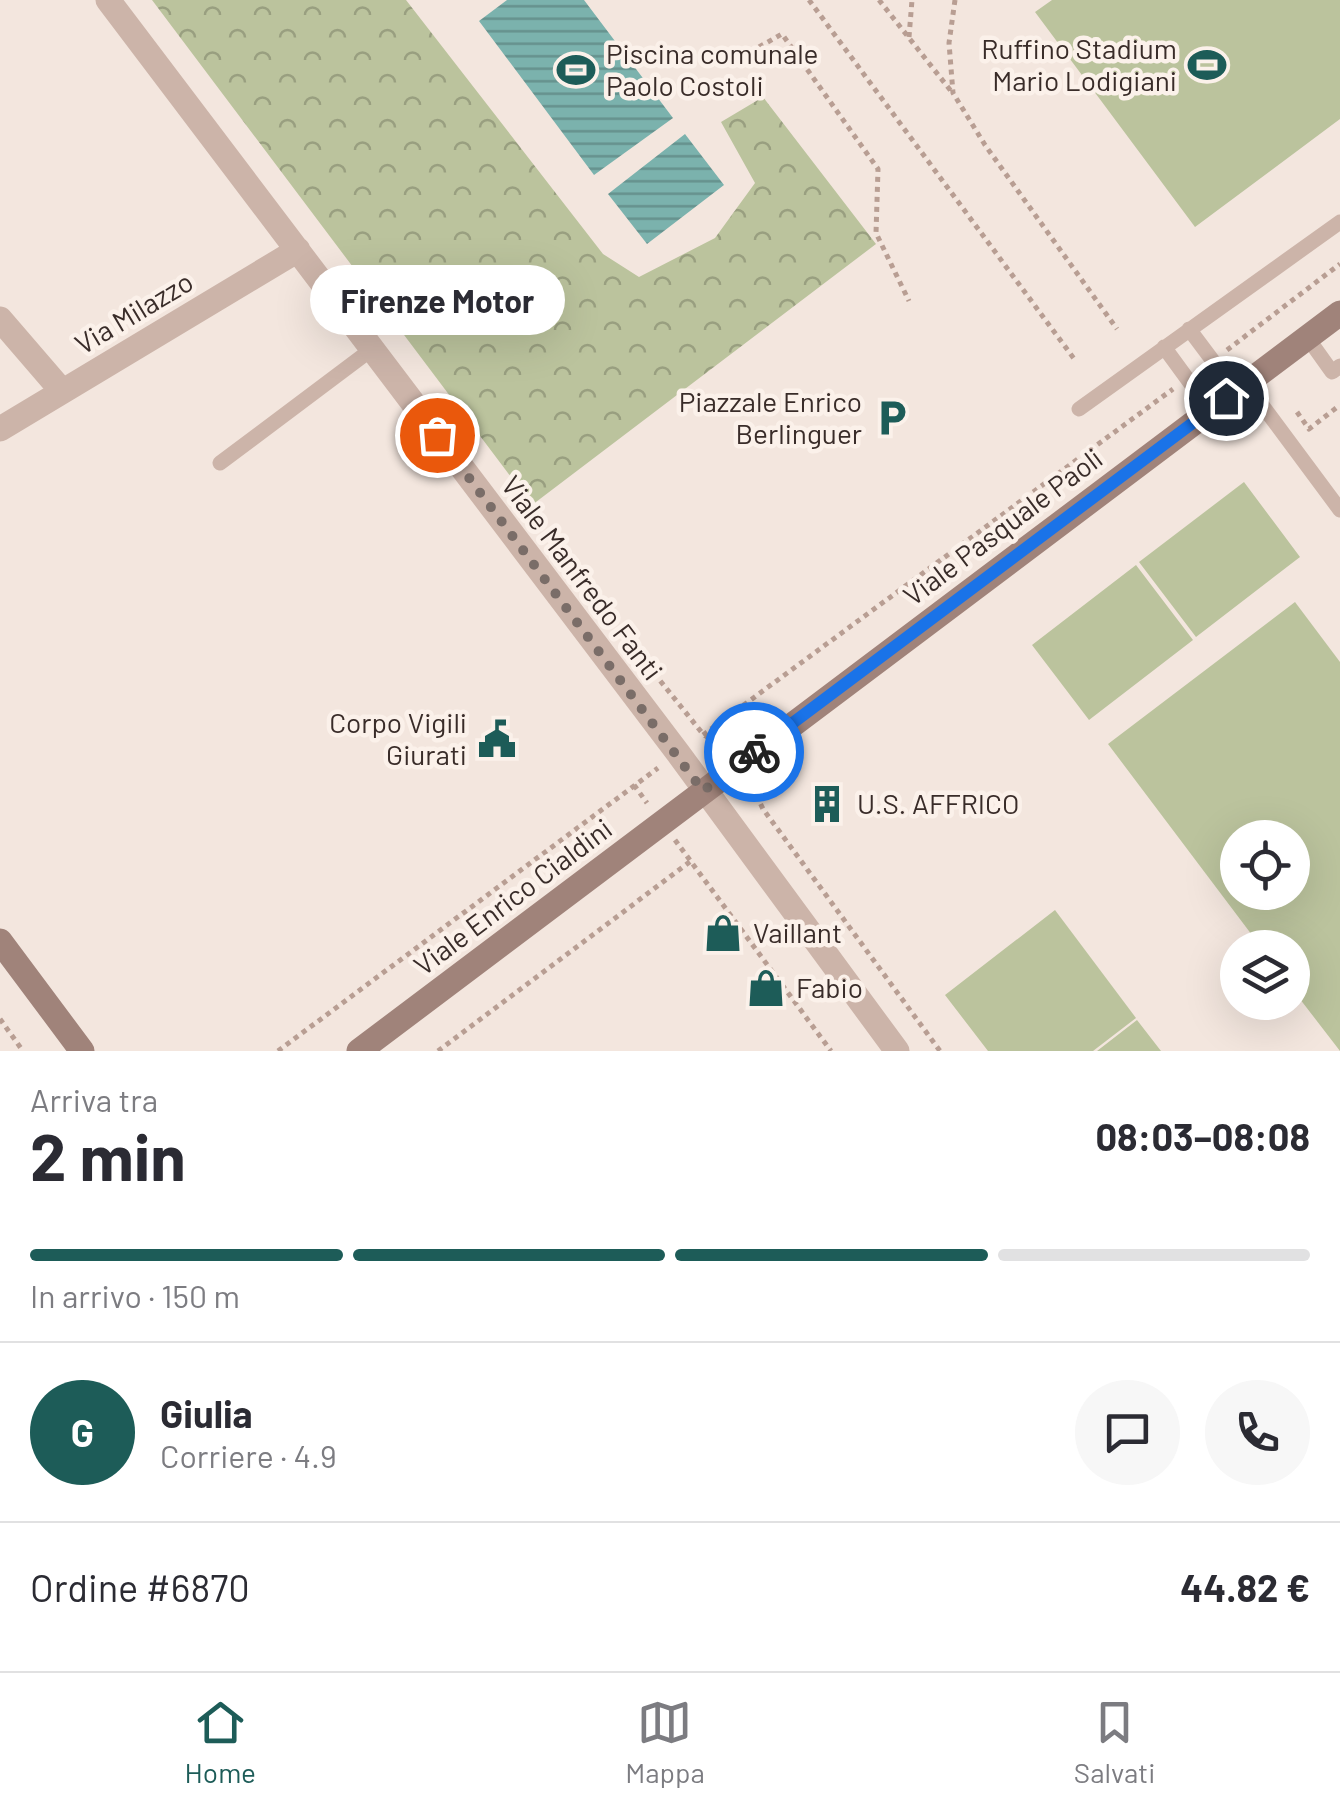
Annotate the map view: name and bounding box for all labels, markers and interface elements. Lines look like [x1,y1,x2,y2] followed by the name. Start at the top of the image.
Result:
[981,31,1177,97] place label: Ruffino Stadium Mario Lodigiani
[606,36,819,102] place label: Piscina comunale Paolo Costoli
[1186,44,1228,86] sports icon: Ruffino Stadium Mario Lodigiani
[555,49,597,91] sports icon: Piscina comunale Paolo Costoli
[68,264,199,361] street label: Via Milazzo
[310,265,564,335] callout: Firenze Motor
[341,281,534,319] text: Firenze Motor
[1184,356,1269,441] pin
[1199,371,1254,426] icon: home
[679,384,862,450] place label: Piazzale Enrico Berlinguer
[395,393,480,478] pin
[871,397,913,439] parking icon: Piazzale Enrico Berlinguer
[410,408,465,463] icon: bag
[896,440,1109,612] street label: Viale Pasquale Paoli
[495,468,671,686] street label: Viale Manfredo Fanti
[704,702,804,802] courier
[329,705,467,771] place label: Corpo Vigili Giurati
[476,718,518,760] public building icon: Corpo Vigili Giurati
[727,725,782,780] icon: bike
[806,783,848,825] building icon: U.S. AFFRICO
[857,786,1020,820] place label: U.S. AFFRICO
[407,811,618,982] street label: Viale Enrico Cialdini
[1220,820,1310,1020] map controls
[1220,820,1310,910] button: locate
[702,912,744,954] shop icon: Vaillant
[753,915,842,949] place label: Vaillant
[1220,930,1310,1020] button: layers
[745,967,787,1009] shop icon: Fabio
[796,970,863,1004] place label: Fabio
[30,1080,158,1118] text: Arriva tra
[1095,1113,1310,1159] text: 08:03–08:08
[30,1116,186,1194] text: 2 min
[30,1276,240,1314] text: In arrivo · 150 m
[1075,1380,1180,1485] button: chat
[1205,1380,1310,1485] button: phone
[160,1390,253,1436] text: Giulia
[71,1409,94,1455] text: G
[160,1436,337,1474] text: Corriere · 4.9
[30,1564,250,1610] text: Ordine #6870
[1180,1564,1310,1610] text: 44.82 €
[185,1695,256,1789] tab: Home
[625,1695,705,1789] tab: Mappa
[1074,1695,1155,1789] tab: Salvati

